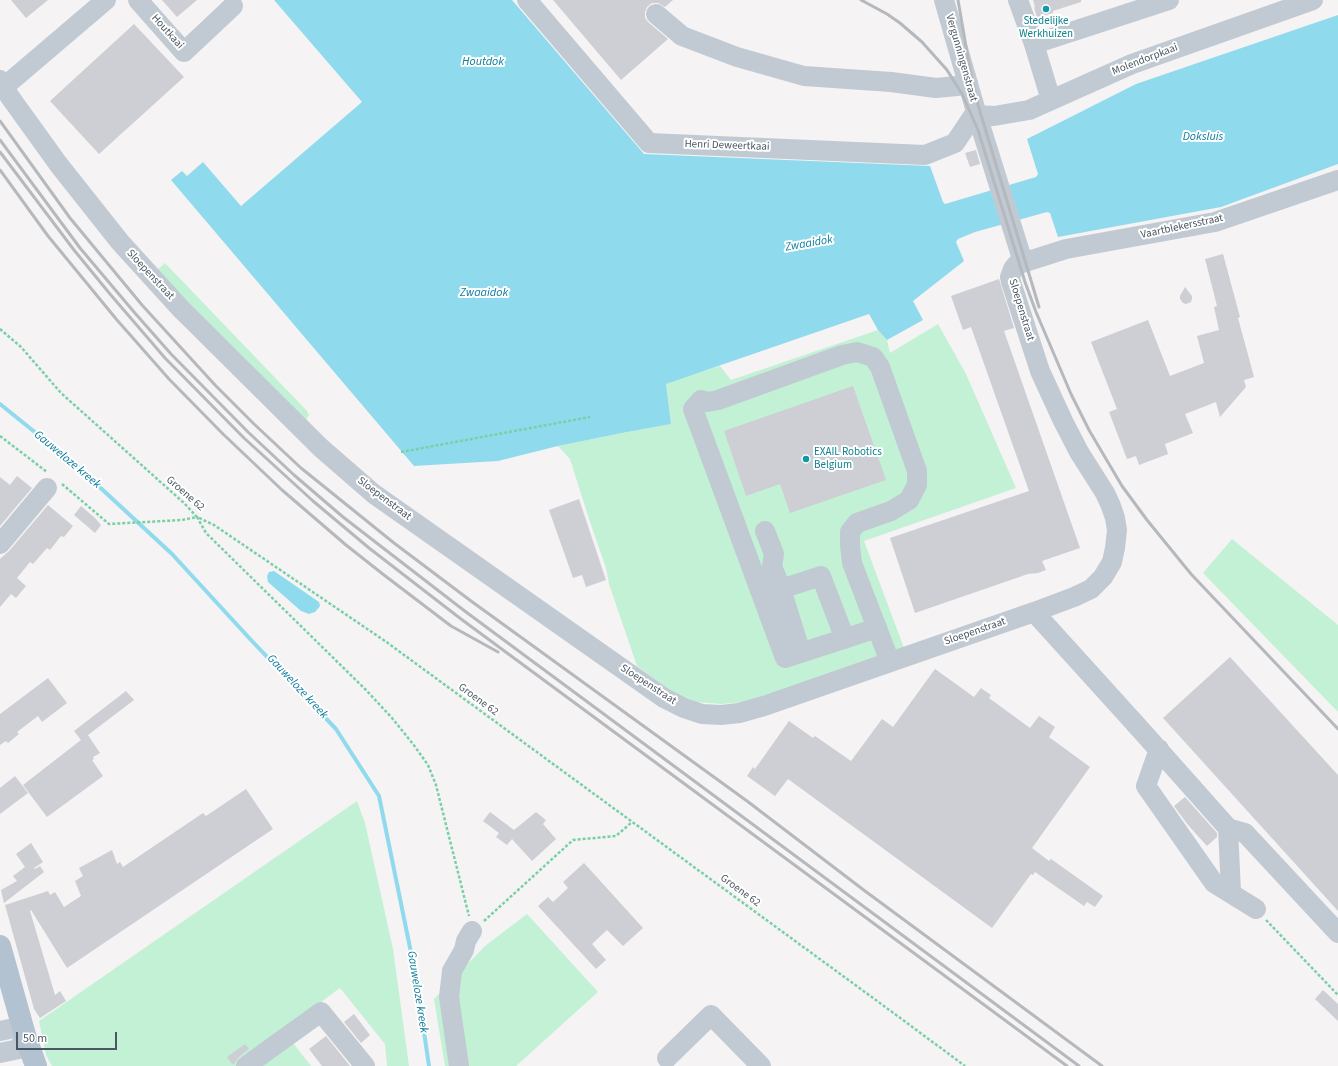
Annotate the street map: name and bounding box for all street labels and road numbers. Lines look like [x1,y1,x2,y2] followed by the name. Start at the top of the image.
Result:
[148,12,186,52] street label: Houtkaai
[942,13,980,103] street label: Vergunningenstraat
[1110,41,1180,79] street label: Molendorpkaai
[684,138,770,154] street label: Henri Deweertkaai
[1140,212,1224,242] street label: Vaartblekersstraat
[123,247,177,303] street label: Sloepenstraat
[1005,277,1037,343] street label: Sloepenstraat
[163,474,207,514] street label: Groene 62
[354,474,414,524] street label: Sloepenstraat
[943,615,1007,649] street label: Sloepenstraat
[618,662,678,708] street label: Sloepenstraat
[455,681,501,719] street label: Groene 62
[717,872,763,910] street label: Groene 62

